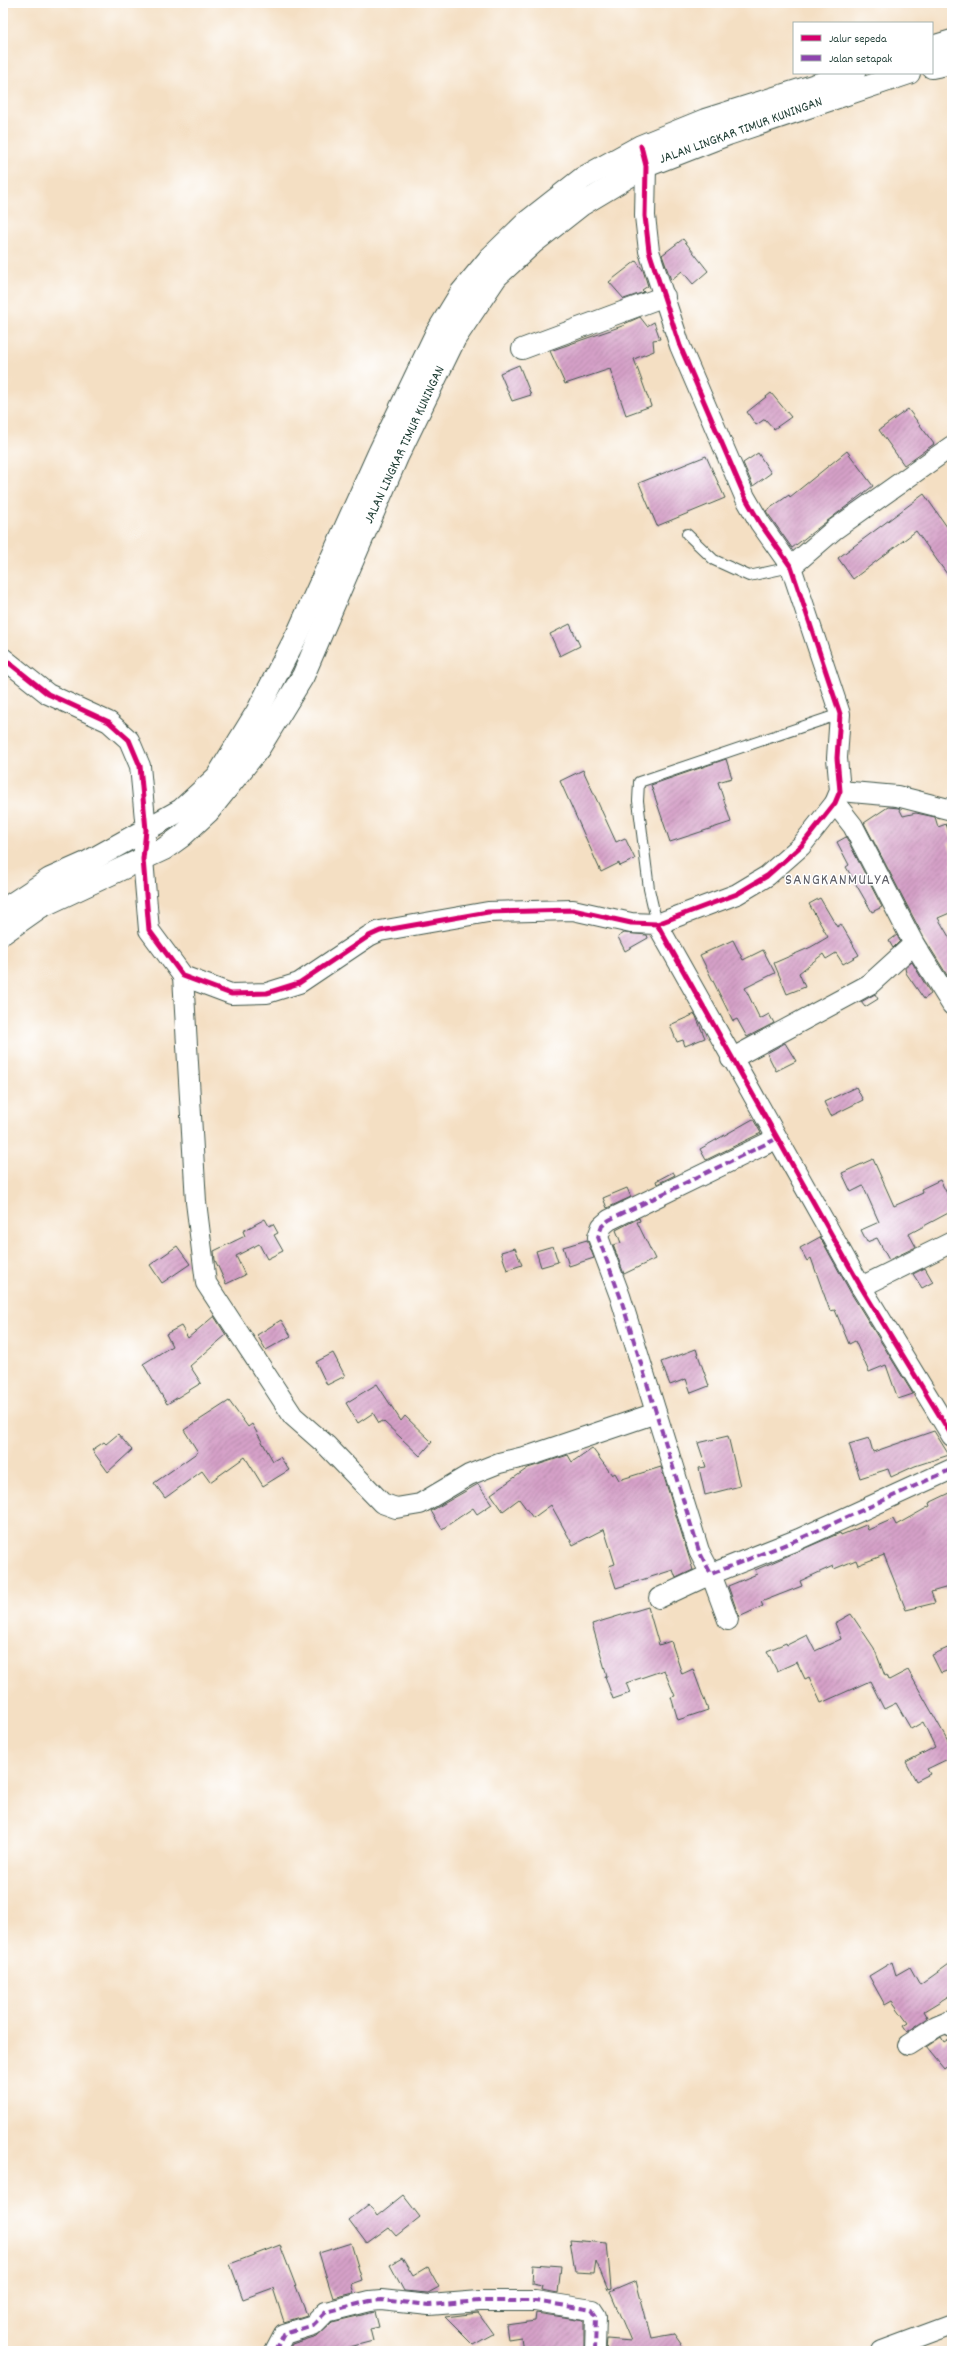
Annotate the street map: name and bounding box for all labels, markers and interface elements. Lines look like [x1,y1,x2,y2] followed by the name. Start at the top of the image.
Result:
[793,22,933,74] legend
[829,31,887,48] text: Jalur sepeda
[829,51,892,68] text: Jalan setapak
[657,92,825,170] street label: JALAN LINGKAR TIMUR KUNINGAN
[360,363,451,527] street label: JALAN LINGKAR TIMUR KUNINGAN
[785,869,891,892] district label: SANGKANMULYA

